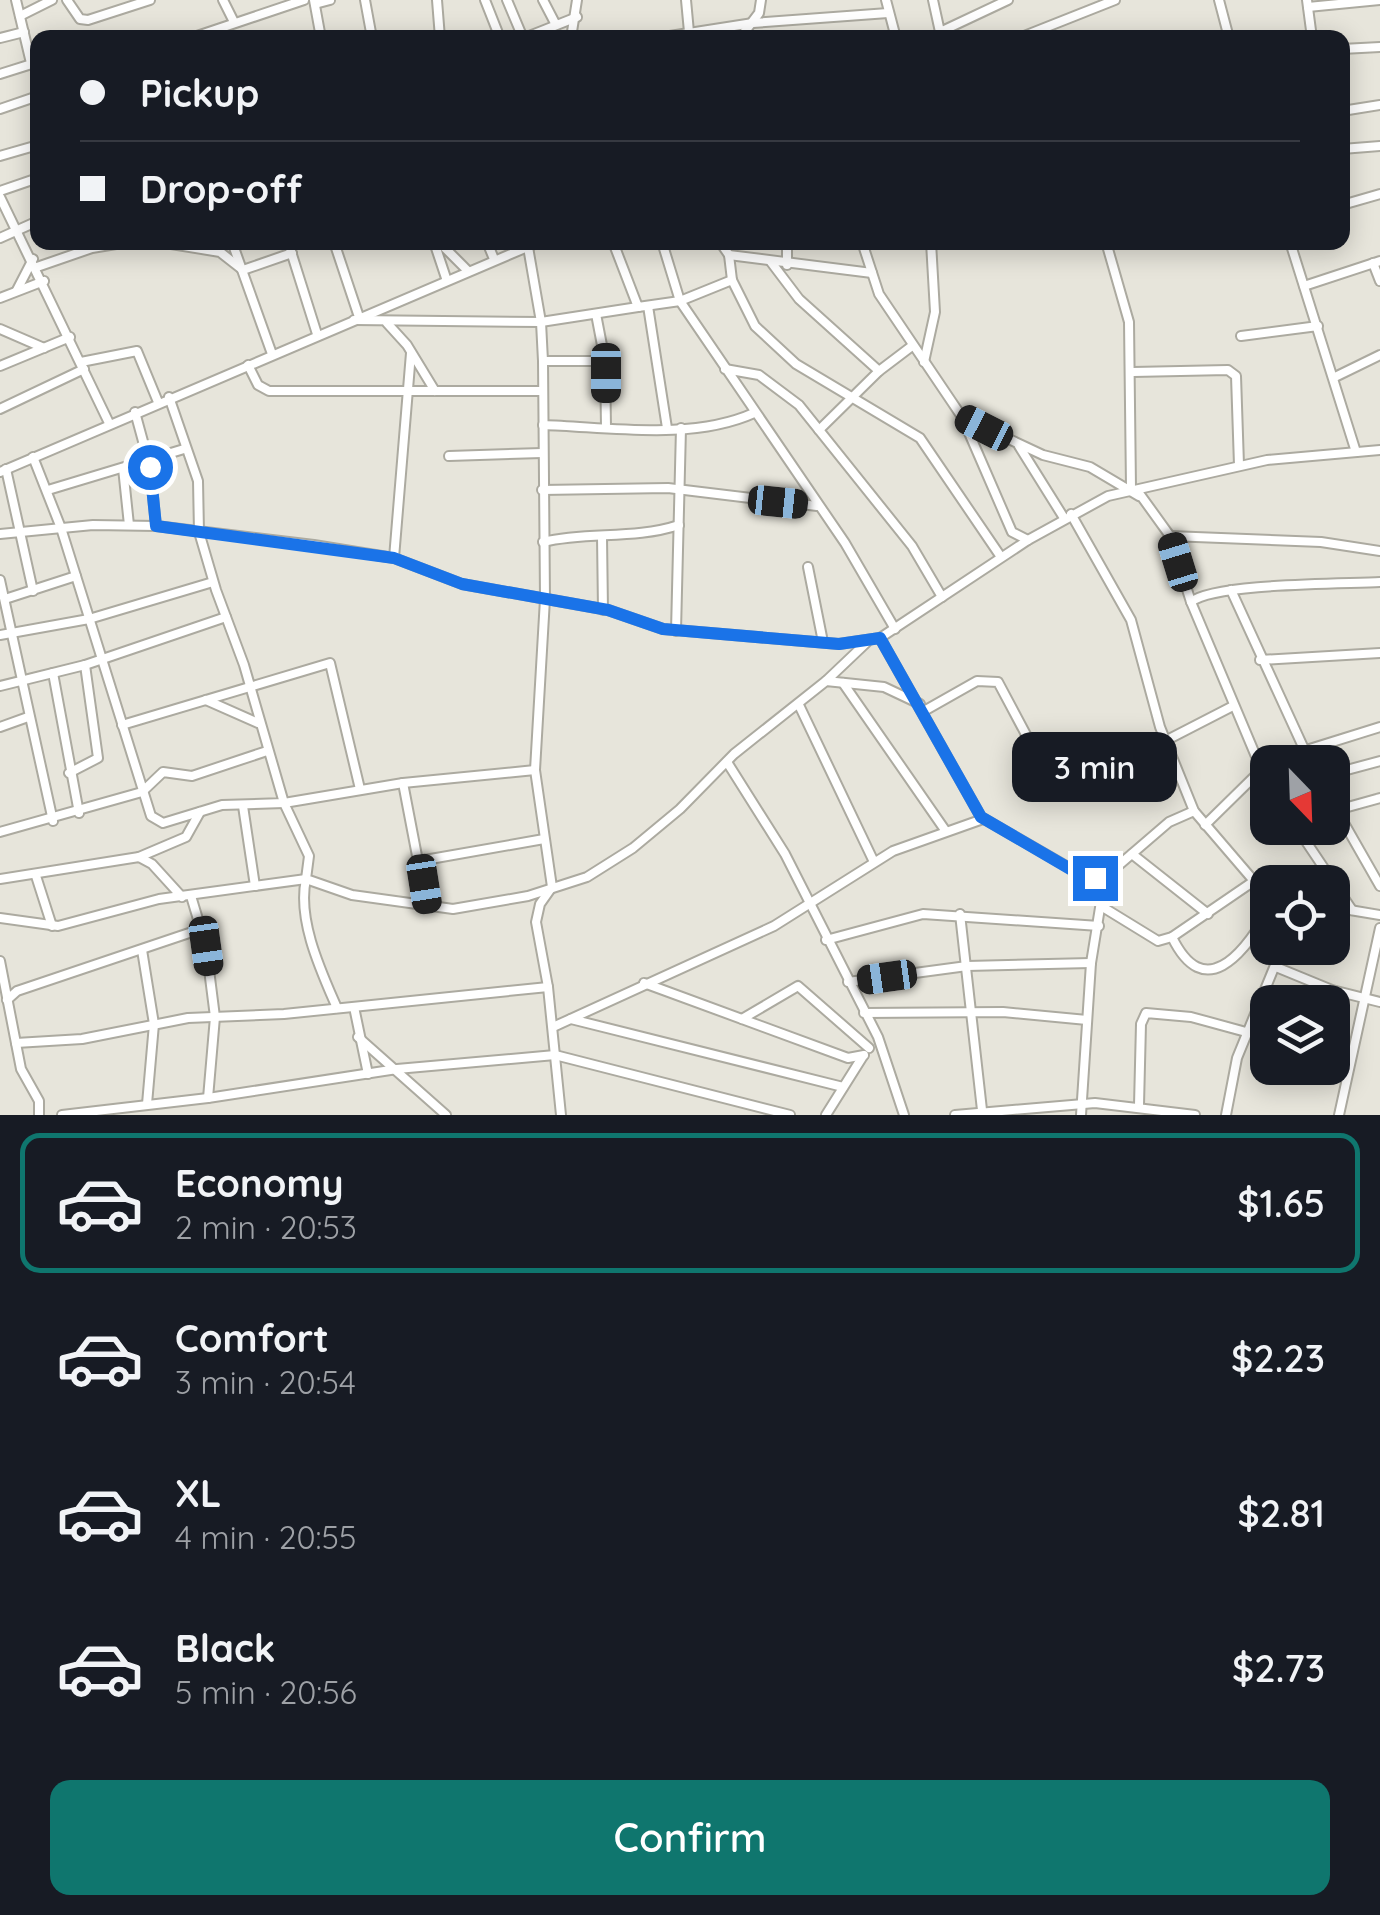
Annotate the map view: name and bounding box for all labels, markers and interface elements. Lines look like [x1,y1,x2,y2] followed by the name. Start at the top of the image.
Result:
[140,69,259,117] text: Pickup
[140,165,302,213] text: Drop-off
[591,343,621,403] car
[950,401,1018,455] car
[128,445,173,490] route start
[747,484,809,520] car
[1155,529,1201,595] car
[1012,733,1178,803] callout: 3 min
[1250,745,1350,845] north arrow
[1250,745,1350,1085] map controls
[1054,747,1135,787] text: 3 min
[404,852,444,916] car
[1073,856,1118,901] route end
[1250,865,1350,965] button: locate
[187,914,225,978] car
[855,958,919,996] car
[1250,985,1350,1085] button: layers
[55,1158,145,1248] icon: car
[175,1159,344,1207] text: Economy
[1237,1179,1325,1227] text: $1.65
[175,1207,357,1247] text: 2 min · 20:53
[55,1313,145,1403] icon: car
[175,1314,329,1362] text: Comfort
[1231,1334,1325,1382] text: $2.23
[175,1362,356,1402] text: 3 min · 20:54
[55,1468,145,1558] icon: car
[175,1469,221,1517] text: XL
[1237,1489,1325,1537] text: $2.81
[175,1517,356,1557] text: 4 min · 20:55
[55,1623,145,1713] icon: car
[175,1624,275,1672] text: Black
[1232,1644,1325,1692] text: $2.73
[175,1672,357,1712] text: 5 min · 20:56
[50,1780,1330,1895] button: Confirm

